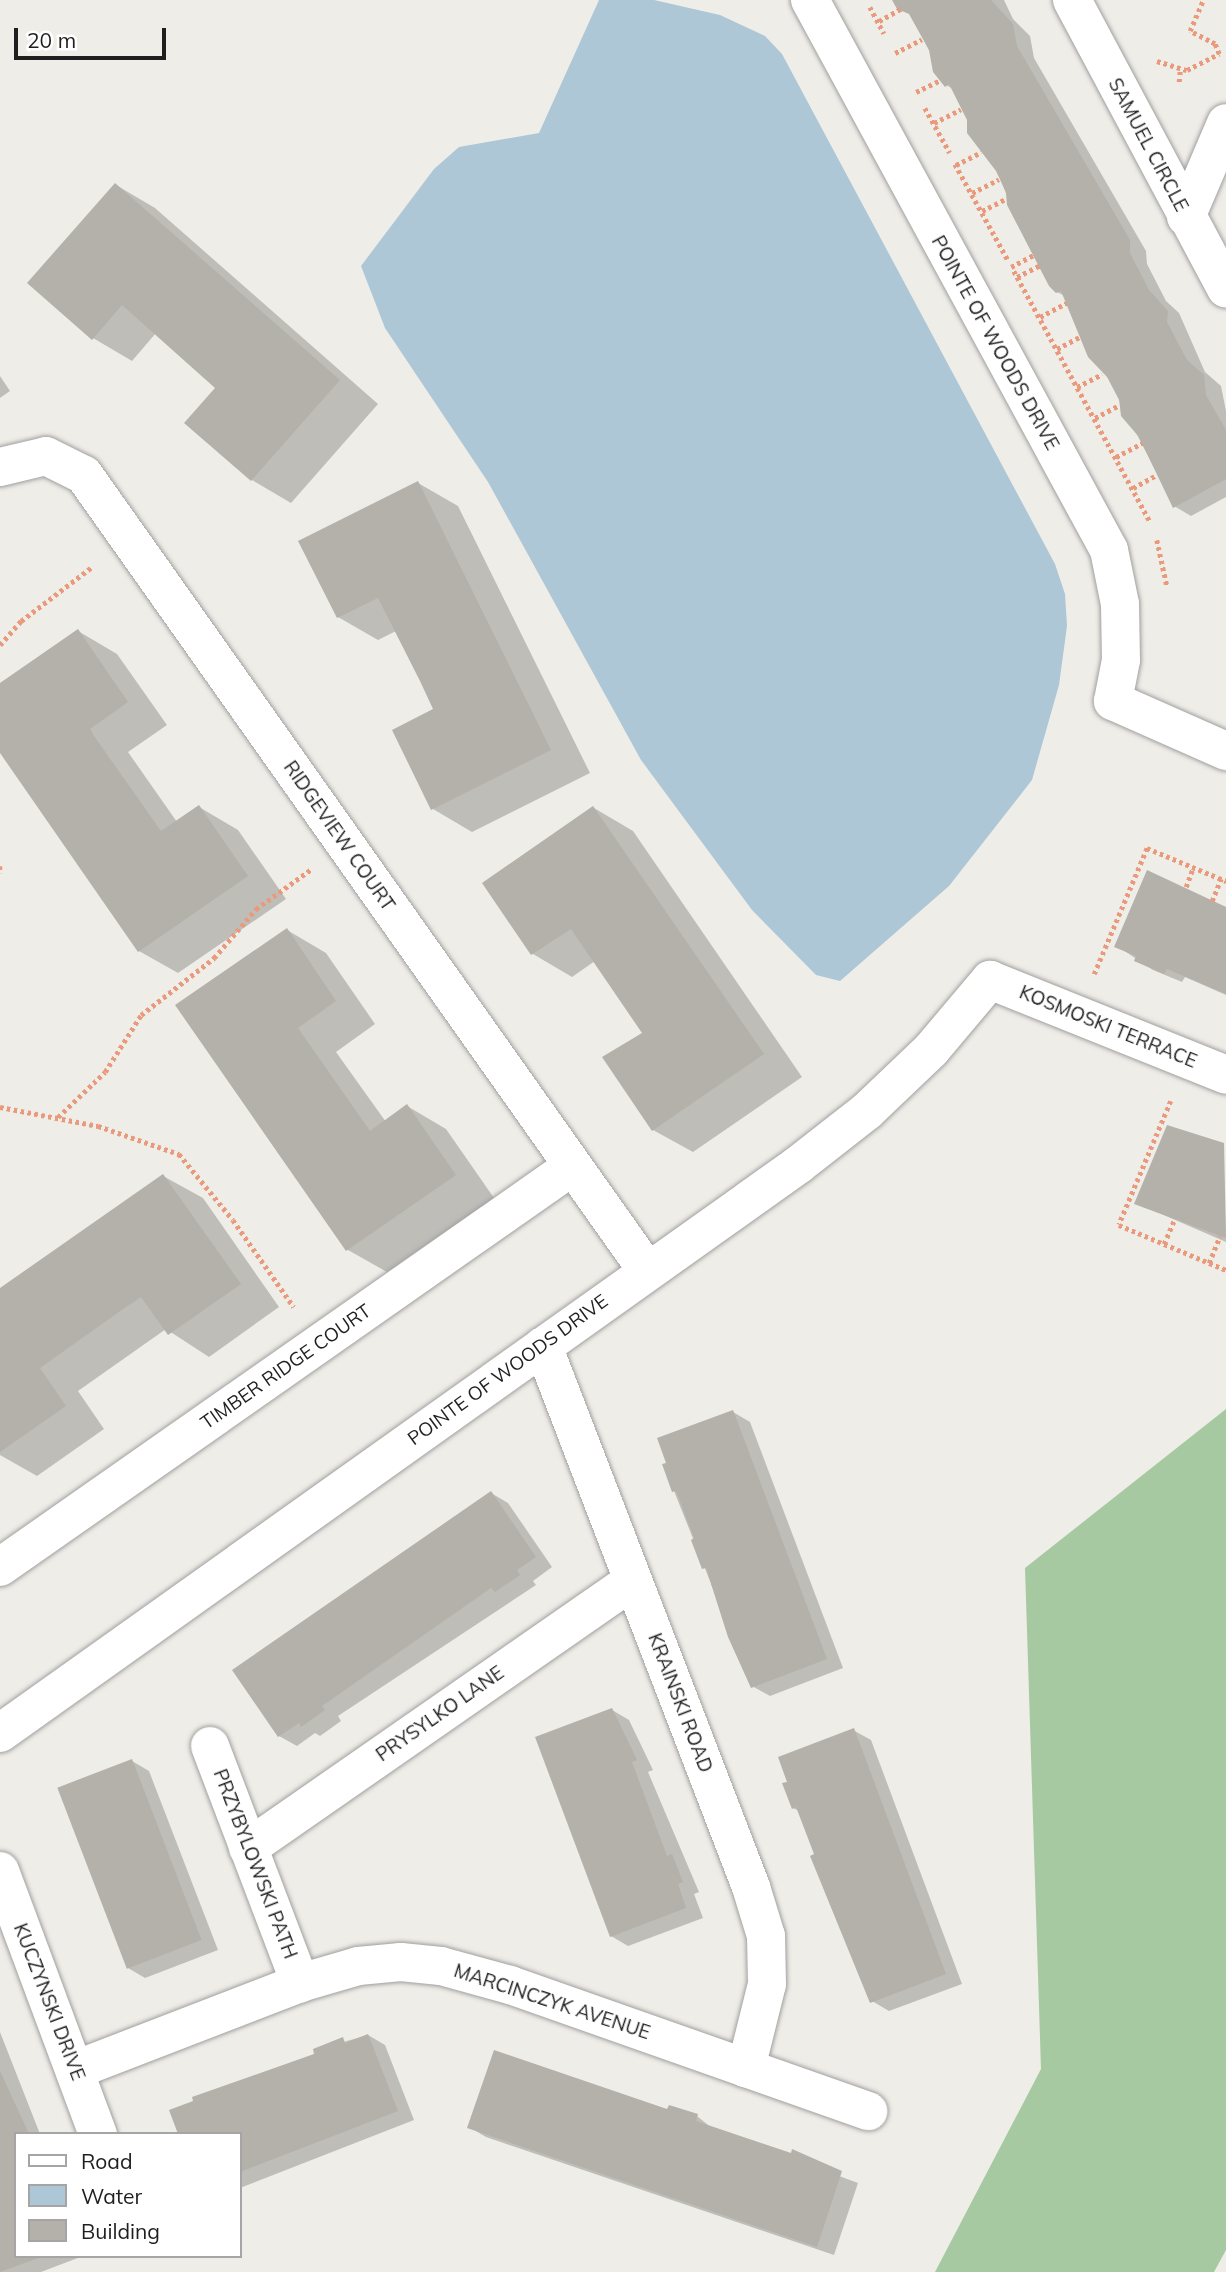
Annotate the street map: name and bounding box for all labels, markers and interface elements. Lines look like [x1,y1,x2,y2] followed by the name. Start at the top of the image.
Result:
[18,14,170,58] scale bar
[27,27,76,53] text: 20 m
[1103,74,1193,216] street label: SAMUEL CIRCLE
[926,232,1064,454] street label: POINTE OF WOODS DRIVE
[279,757,399,915] street label: RIDGEVIEW COURT
[1016,981,1200,1073] street label: KOSMOSKI TERRACE
[404,1290,612,1450] street label: POINTE OF WOODS DRIVE
[197,1300,375,1434] street label: TIMBER RIDGE COURT
[643,1630,717,1776] street label: KRAINSKI ROAD
[372,1661,508,1767] street label: PRYSYLKO LANE
[208,1766,302,1962] street label: PRZYBYLOWSKI PATH
[9,1920,89,2084] street label: KUCZYNSKI DRIVE
[451,1959,653,2045] street label: MARCINCZYK AVENUE
[14,2132,242,2258] legend
[81,2148,132,2174] text: Road
[81,2183,142,2209] text: Water
[81,2218,160,2244] text: Building

